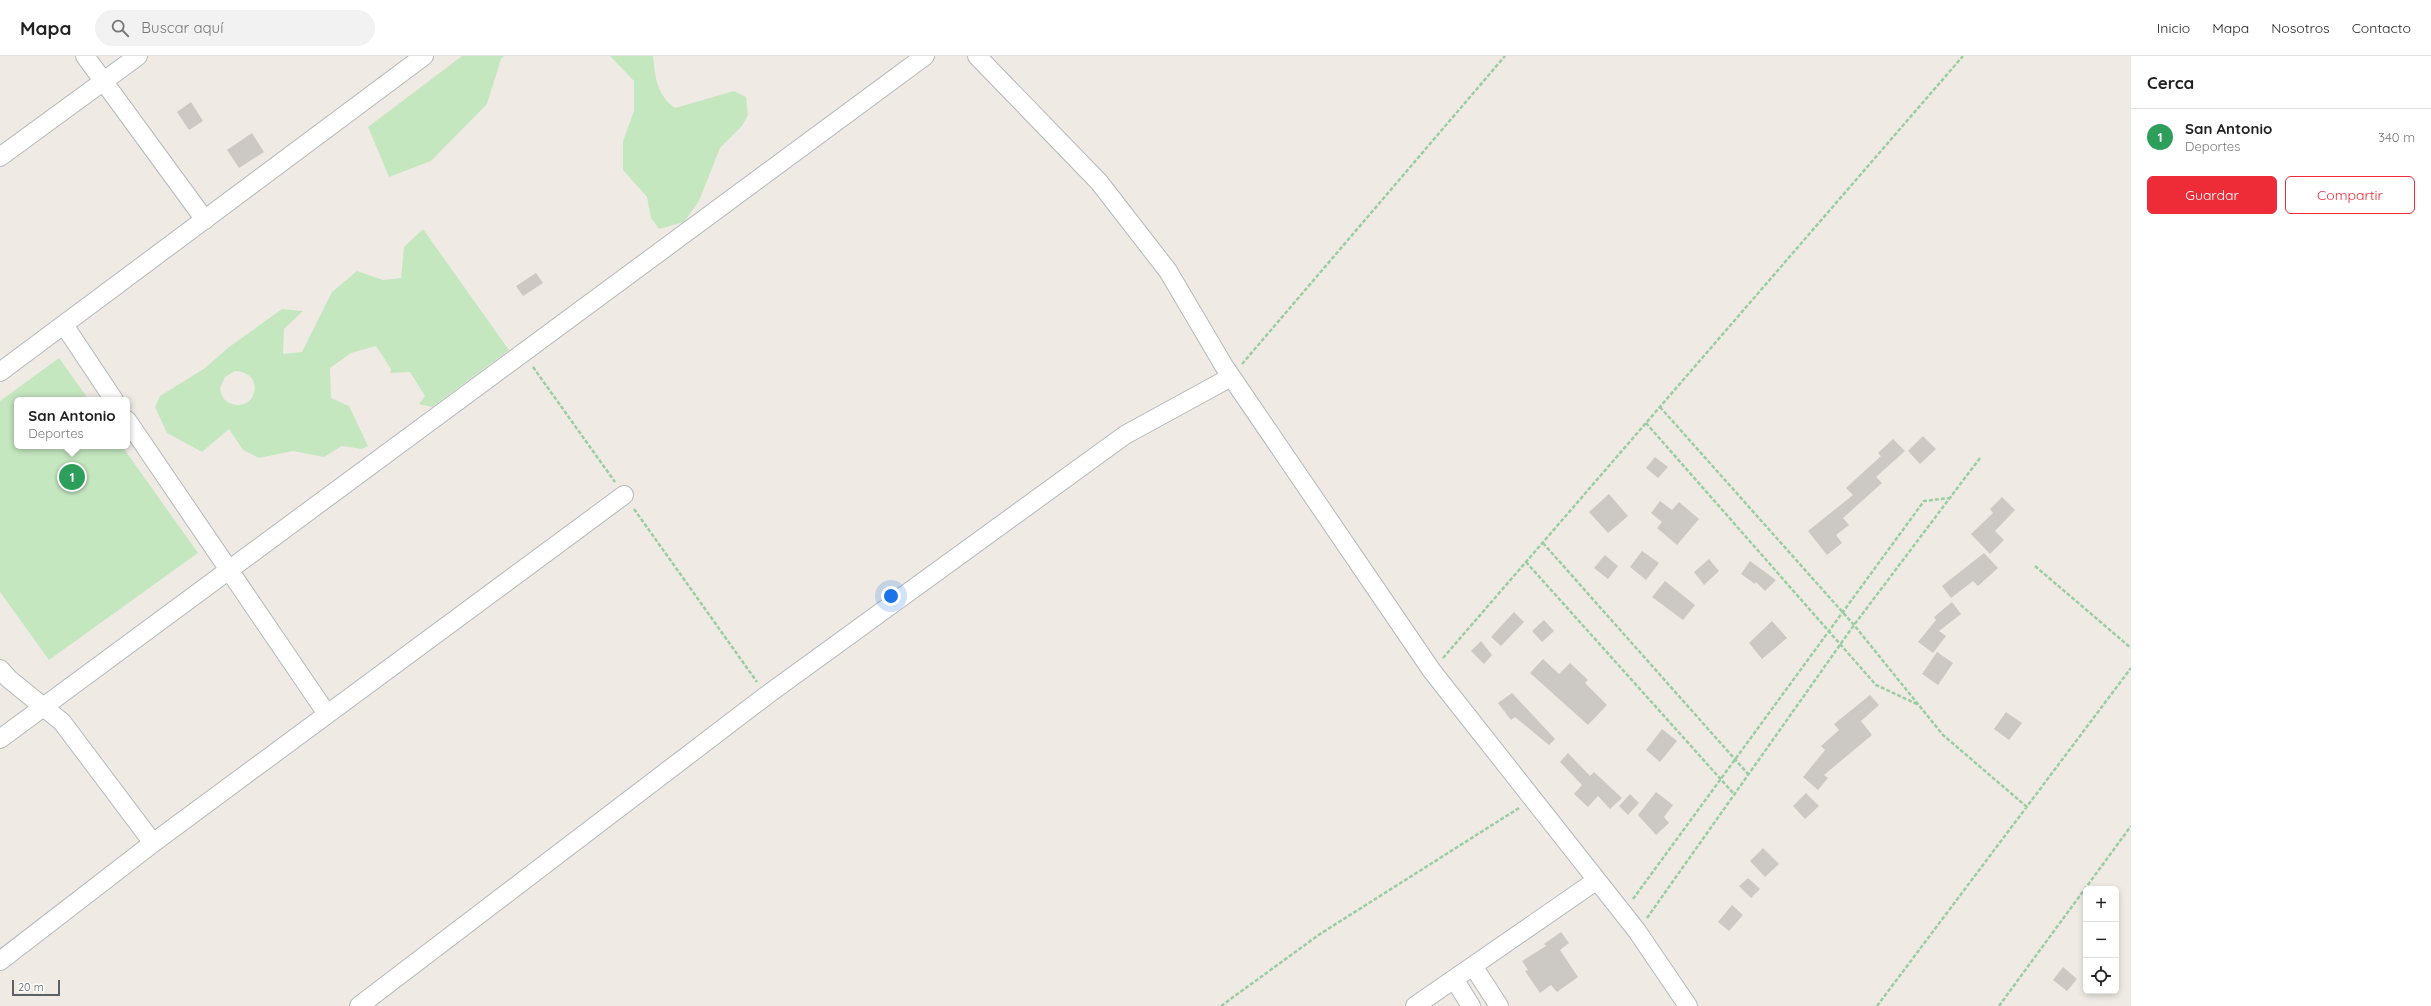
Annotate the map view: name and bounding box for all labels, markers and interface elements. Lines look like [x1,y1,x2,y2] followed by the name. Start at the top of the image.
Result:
[95,10,375,46] search box
[20,16,71,40] text: Mapa
[109,17,131,39] icon: search
[141,18,223,37] text: Buscar aquí
[2157,19,2190,37] text: Inicio
[2212,19,2249,37] text: Mapa
[2271,19,2330,37] text: Nosotros
[2352,19,2411,37] text: Contacto
[2147,72,2194,93] text: Cerca
[2185,119,2272,138] text: San Antonio
[2157,129,2163,145] text: 1
[2378,129,2415,145] text: 340 m
[2185,138,2240,154] text: Deportes
[2147,176,2277,214] button: Guardar
[2285,176,2415,214] button: Compartir
[14,397,130,449] popup
[28,406,116,425] text: San Antonio
[28,425,84,441] text: Deportes
[59,462,85,492] pin: 1
[881,586,901,606] your location
[2083,886,2119,994] map controls
[2083,886,2119,922] button: +
[2083,922,2119,958] button: −
[2083,958,2119,994] button: locate
[12,978,60,997] scale bar
[18,980,44,994] text: 20 m

